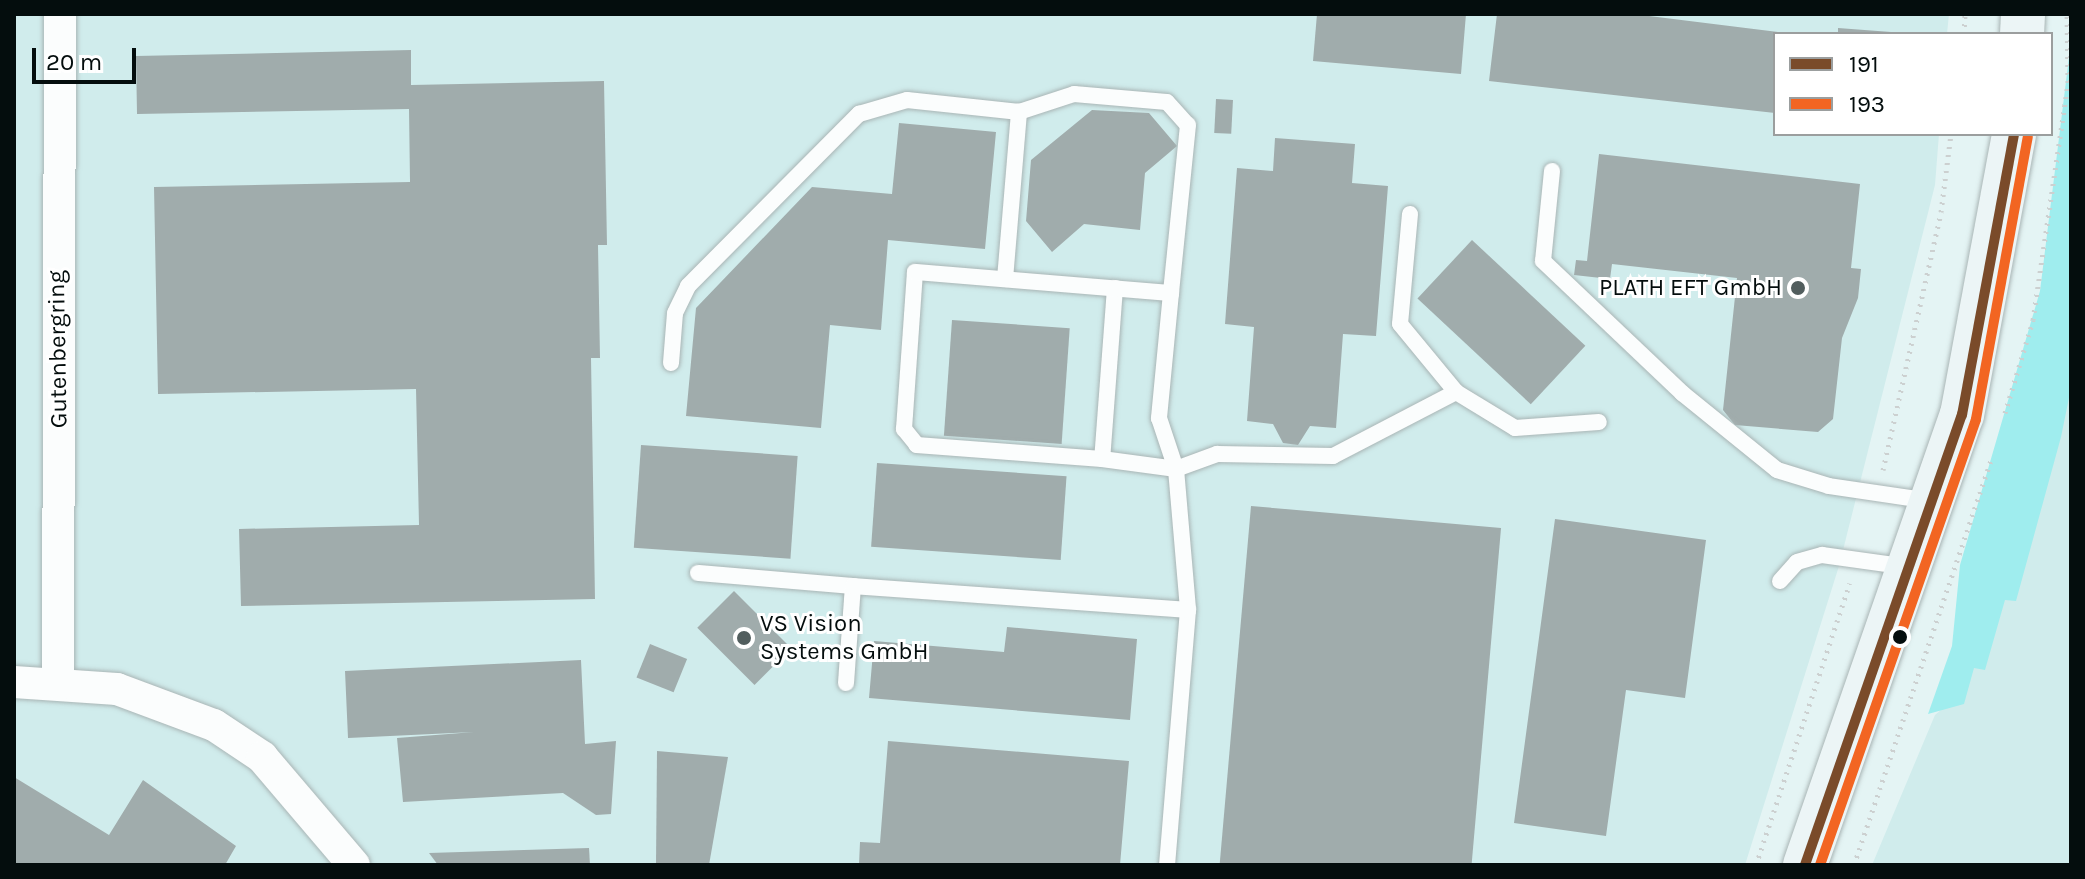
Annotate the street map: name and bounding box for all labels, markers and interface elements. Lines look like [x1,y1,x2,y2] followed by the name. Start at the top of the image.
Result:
[36,32,140,82] scale bar
[1773,32,2053,136] legend
[46,48,102,76] text: 20 m
[1849,50,1879,78] text: 191
[1849,90,1885,118] text: 193
[42,270,74,428] street label: Gutenbergring
[1599,274,1782,302] place label: PLATH EFT GmbH
[1789,279,1807,297] marker: PLATH EFT GmbH
[760,610,929,666] place label: VS Vision Systems GmbH
[735,629,753,647] marker: VS Vision Systems GmbH
[1892,629,1908,645] unlabelled marker

